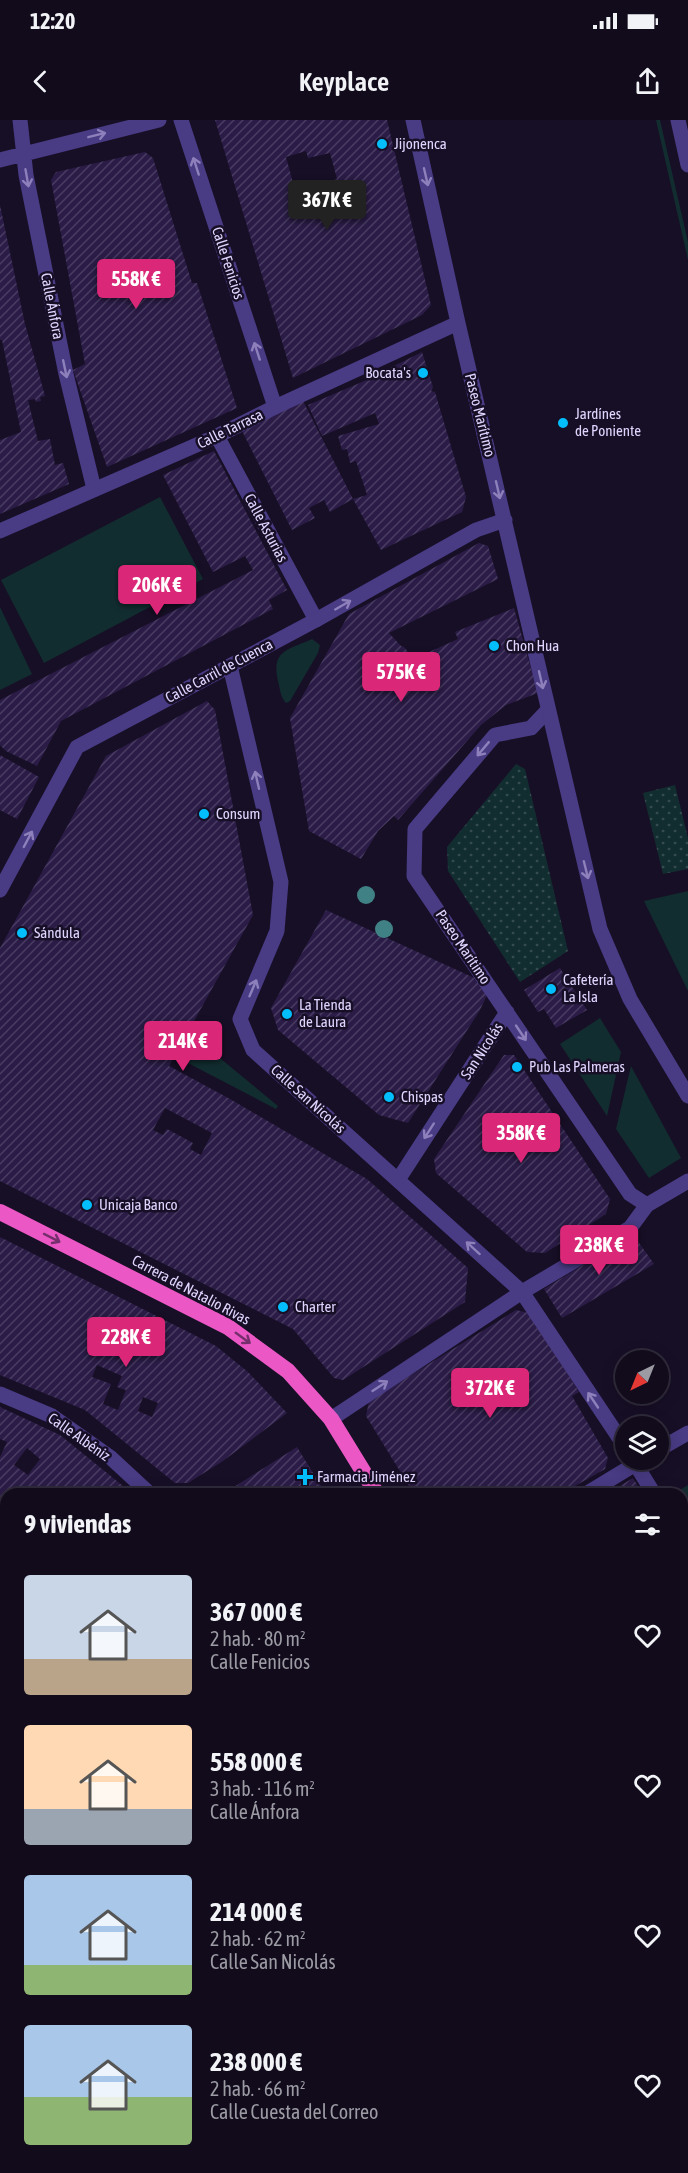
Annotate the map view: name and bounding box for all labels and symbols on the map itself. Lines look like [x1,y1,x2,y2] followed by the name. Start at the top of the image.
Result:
[88,129,107,141] one-way arrow
[394,135,447,152] place label: Jijonenca
[375,137,389,151] marker: Jijonenca
[190,157,201,176] one-way arrow
[420,167,432,186] one-way arrow
[22,168,33,187] one-way arrow
[278,180,376,231] pin: 367K €
[209,225,248,301] street label: Calle Fenicios
[87,259,185,310] pin: 558K €
[38,271,67,341] street label: Calle Ánfora
[250,342,261,361] one-way arrow
[60,359,71,378] one-way arrow
[365,364,411,381] place label: Bocata's
[416,366,430,380] marker: Bocata's
[462,371,499,459] street label: Paseo Marítimo
[194,405,265,452] street label: Calle Tarrasa
[575,405,641,439] place label: Jardínes de Poniente
[556,416,570,430] marker: Jardínes de Poniente
[493,480,504,499] one-way arrow
[241,491,291,565] street label: Calle Asturias
[108,565,206,616] pin: 206K €
[334,599,351,611] one-way arrow
[162,635,275,706] street label: Calle Carril de Cuenca
[506,637,559,654] place label: Chon Hua
[487,639,501,653] marker: Chon Hua
[352,652,450,703] pin: 575K €
[536,670,548,689] one-way arrow
[476,741,490,756] one-way arrow
[251,771,262,791] one-way arrow
[216,805,260,822] place label: Consum
[197,807,211,821] marker: Consum
[23,830,34,848] one-way arrow
[580,860,592,879] one-way arrow
[432,906,494,987] street label: Paseo Marítimo
[34,924,80,941] place label: Sándula
[15,926,29,940] marker: Sándula
[563,971,614,1005] place label: Cafetería La Isla
[248,980,259,998] one-way arrow
[544,982,558,996] marker: Cafetería La Isla
[299,996,352,1030] place label: La Tienda de Laura
[280,1007,294,1021] marker: La Tienda de Laura
[457,1019,506,1082] street label: San Nicolás
[134,1021,232,1072] pin: 214K €
[516,1024,528,1041] one-way arrow
[529,1058,625,1075] place label: Pub Las Palmeras
[510,1060,524,1074] marker: Pub Las Palmeras
[268,1061,349,1136] street label: Calle San Nicolás
[401,1088,443,1105] place label: Chispas
[382,1090,396,1104] marker: Chispas
[472,1113,570,1164] pin: 358K €
[423,1123,436,1140] one-way arrow
[99,1196,178,1213] place label: Unicaja Banco
[80,1198,94,1212] marker: Unicaja Banco
[550,1225,648,1276] pin: 238K €
[43,1233,61,1244] one-way arrow
[466,1241,481,1255] one-way arrow
[129,1251,253,1328] street label: Carrera de Natalio Rivas
[295,1298,336,1315] place label: Charter
[276,1300,290,1314] marker: Charter
[77,1317,175,1368] pin: 228K €
[235,1332,251,1344] one-way arrow
[615,1350,669,1404] north arrow
[441,1368,539,1419] pin: 372K €
[371,1380,388,1392] one-way arrow
[587,1392,599,1408] one-way arrow
[45,1409,114,1464] street label: Calle Albéniz
[317,1468,416,1485] place label: Farmacia Jiménez
[298,1470,312,1484] marker: Farmacia Jiménez

